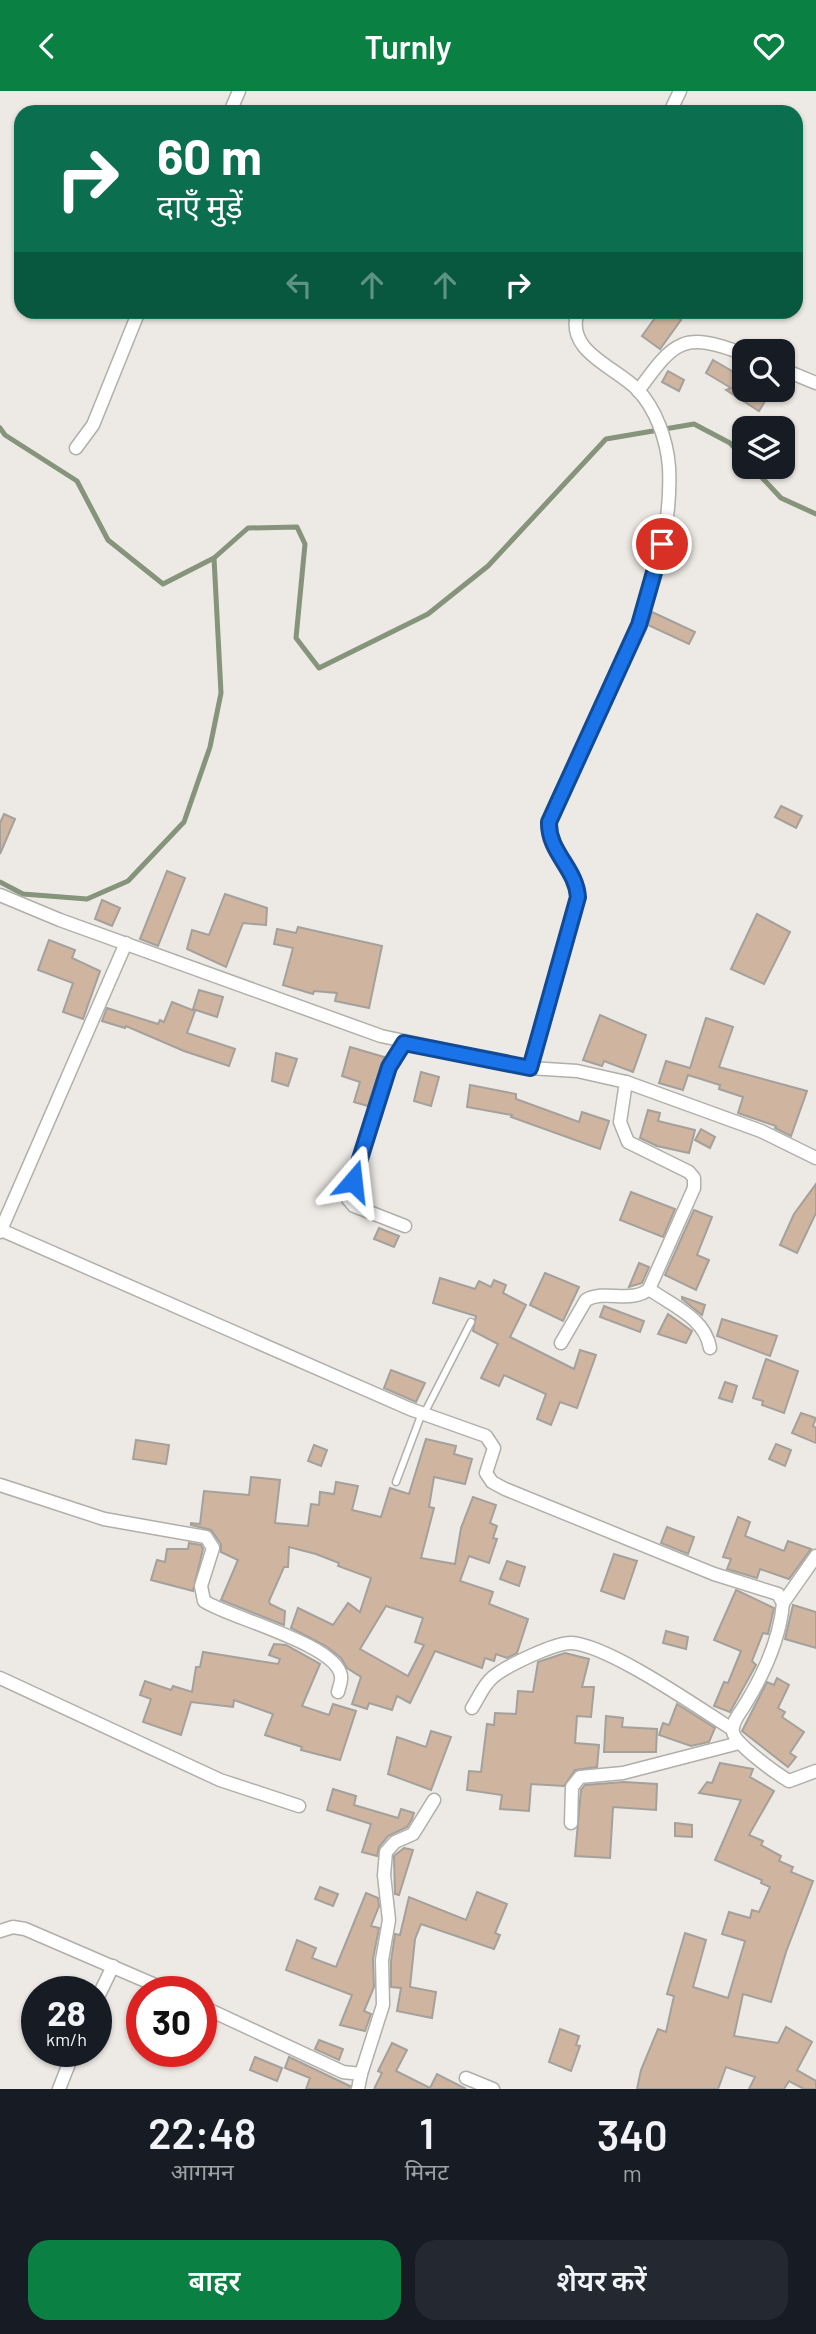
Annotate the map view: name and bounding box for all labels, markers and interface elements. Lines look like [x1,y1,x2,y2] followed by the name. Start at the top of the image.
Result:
[28,27,66,65] icon: back
[364,27,452,65] text: Turnly
[750,27,788,65] icon: heart
[157,126,262,185] text: 60 m
[42,133,133,224] icon: right
[157,186,243,224] text: दाएँ मुड़ें
[280,266,318,304] icon: left
[353,266,391,304] icon: ahead
[426,266,464,304] icon: ahead
[499,266,537,304] icon: right
[732,339,795,479] map controls
[732,339,795,402] button: search
[732,416,795,479] button: layers
[632,514,692,574] pin
[643,525,681,563] icon: arrive
[316,1144,390,1218] position arrow
[126,1976,217,2067] speed limit sign: 30
[47,1991,86,2033] text: 28
[46,2028,87,2050] text: km/h
[148,2107,256,2157] text: 22:48
[419,2107,434,2157] text: 1
[597,2109,668,2159] text: 340
[171,2157,234,2185] text: आगमन
[405,2157,449,2185] text: मिनट
[623,2159,642,2187] text: m
[28,2240,401,2320] button: बाहर
[415,2240,788,2320] button: शेयर करें

